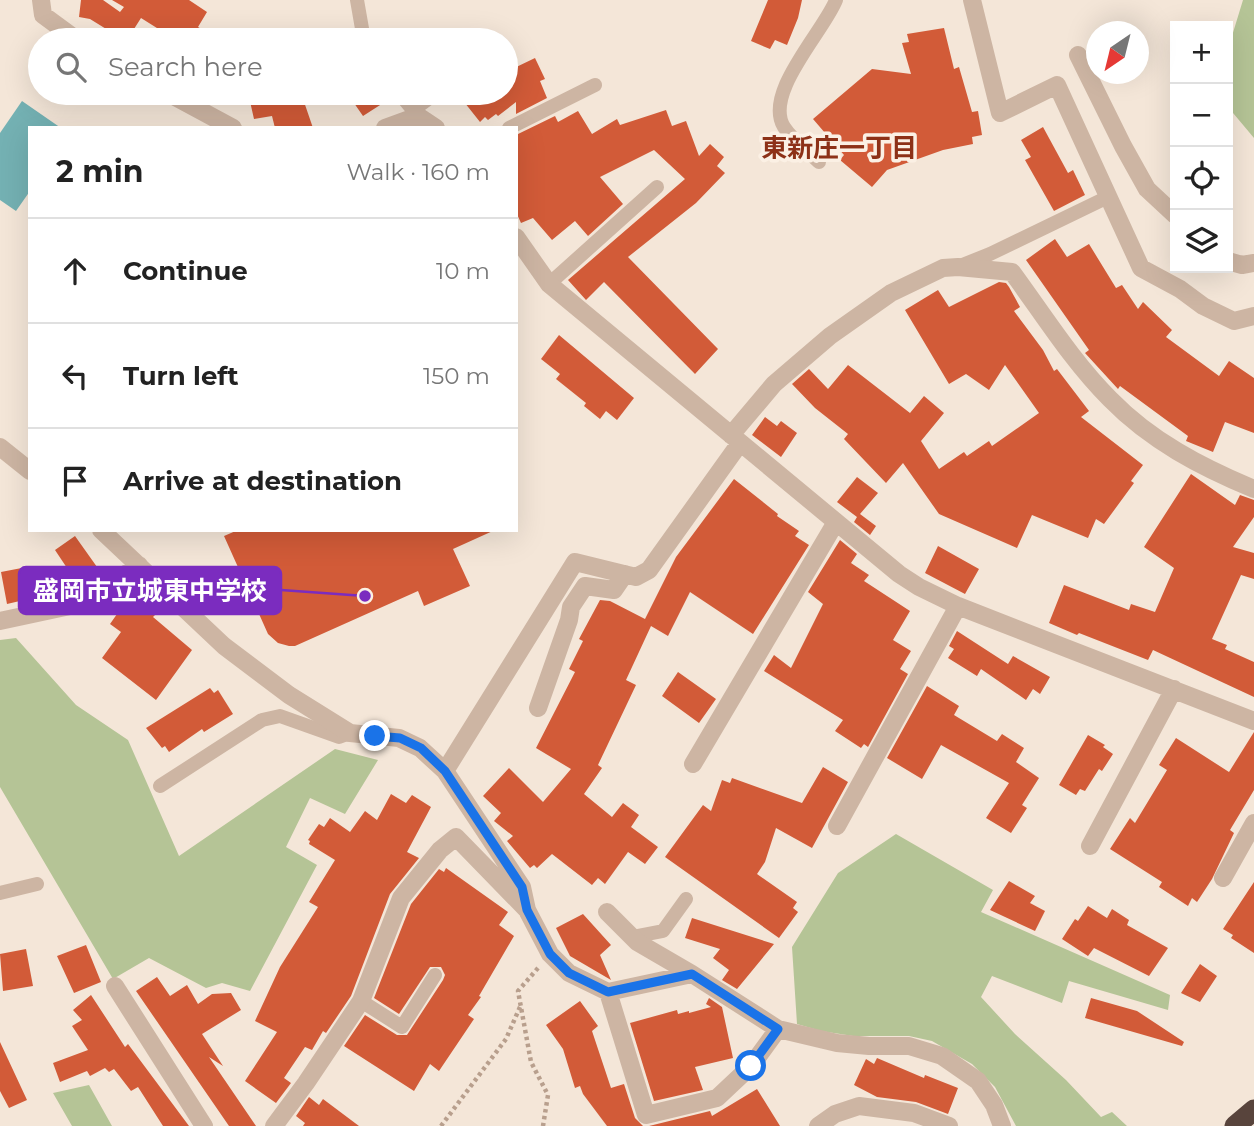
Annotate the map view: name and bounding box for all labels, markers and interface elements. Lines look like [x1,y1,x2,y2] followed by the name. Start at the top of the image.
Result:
[1086,21,1149,84] north arrow
[1170,21,1233,273] map controls
[1170,21,1233,84] button: +
[28,28,518,105] search box
[52,48,90,86] icon: search
[108,51,263,83] text: Search here
[1170,84,1233,147] button: −
[761,132,917,164] district label: 東新庄一丁目
[1170,147,1233,210] button: locate
[56,153,143,190] text: 2 min
[346,158,490,186] text: Walk · 160 m
[1170,210,1233,273] button: layers
[56,252,94,290] icon: ahead
[123,255,248,287] text: Continue
[436,257,490,285] text: 10 m
[56,357,94,395] icon: left
[123,360,239,392] text: Turn left
[423,362,490,390] text: 150 m
[56,462,94,500] icon: arrive
[123,465,402,497] text: Arrive at destination
[19,567,281,614] callout: 盛岡市立城東中学校
[33,575,267,607] text: 盛岡市立城東中学校
[359,720,390,751] route end
[735,1050,766,1081] route start

